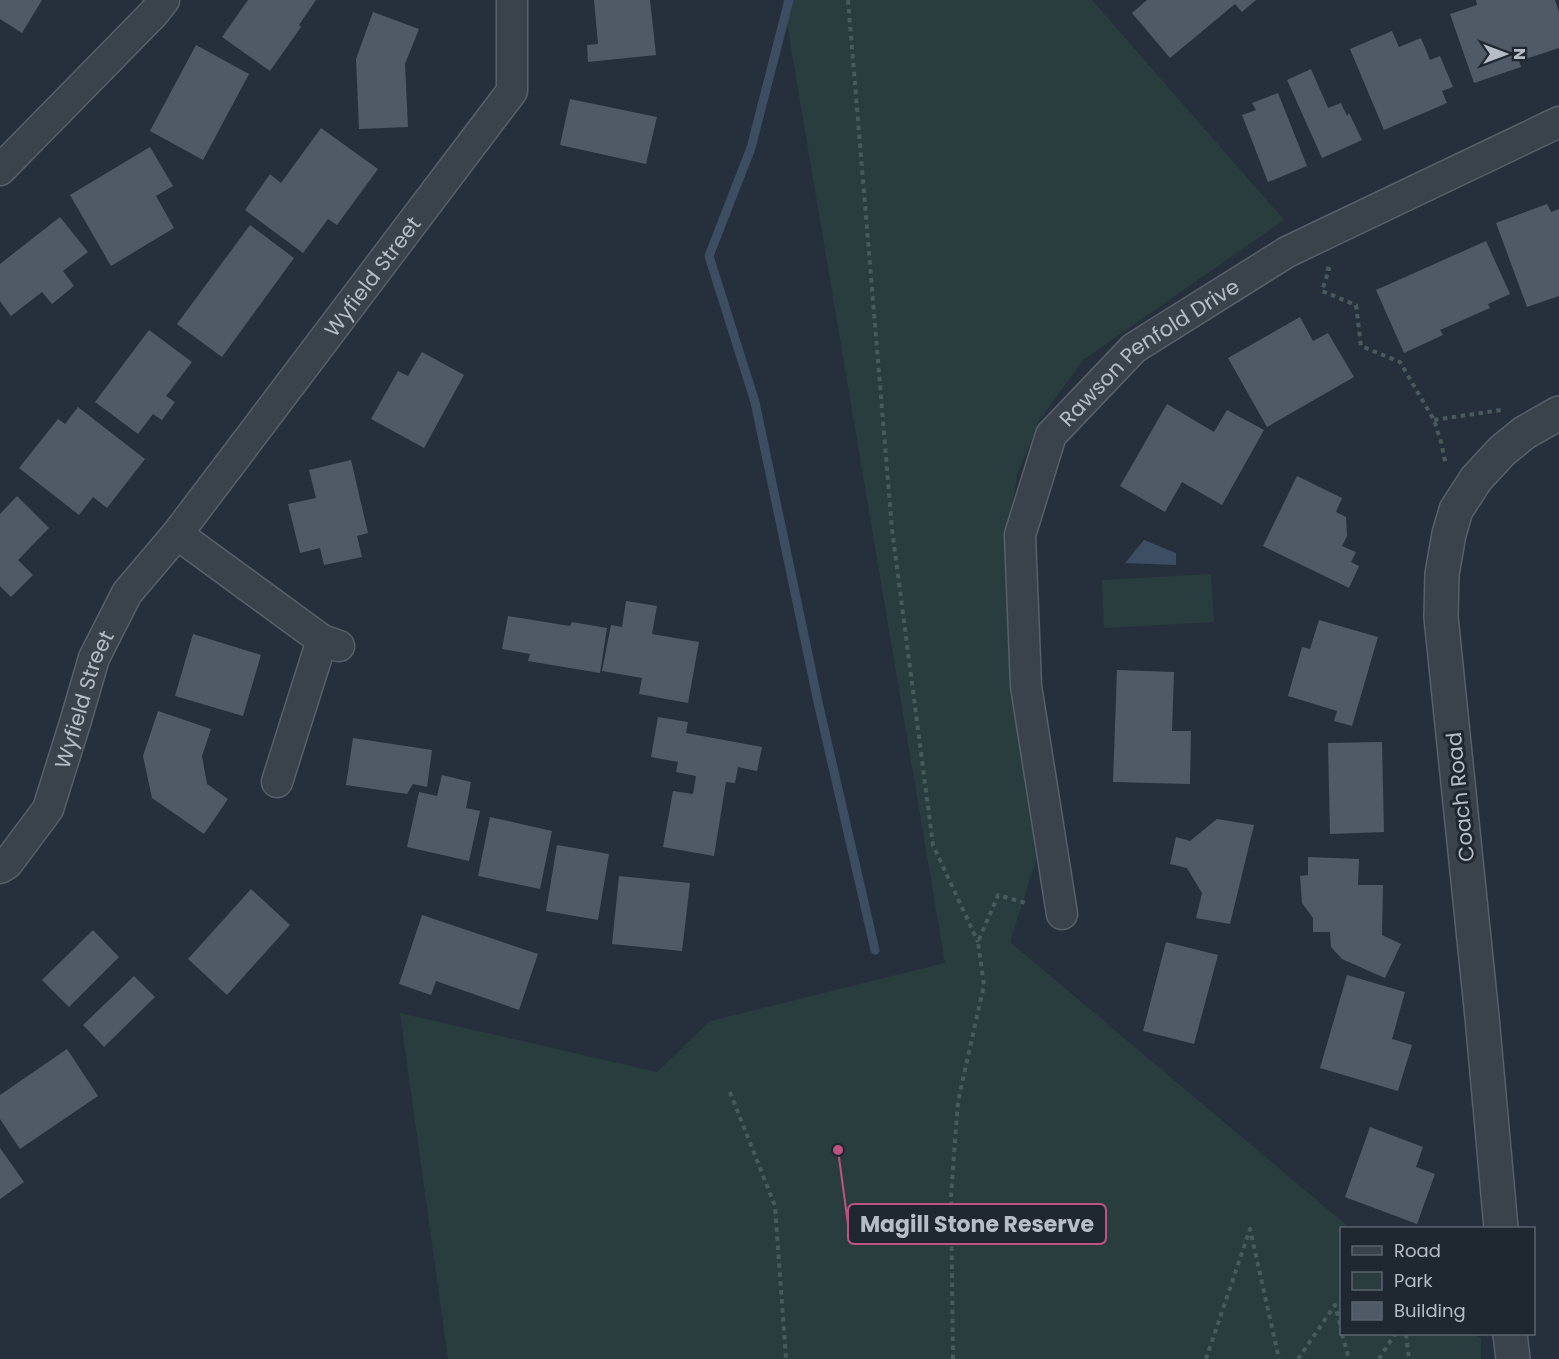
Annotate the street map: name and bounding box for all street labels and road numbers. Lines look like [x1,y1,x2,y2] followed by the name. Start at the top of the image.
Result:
[317,210,427,342] street label: Wyfield Street
[1052,271,1244,433] street label: Rawson Penfold Drive
[47,625,120,772] street label: Wyfield Street
[1439,731,1481,863] street label: Coach Road

